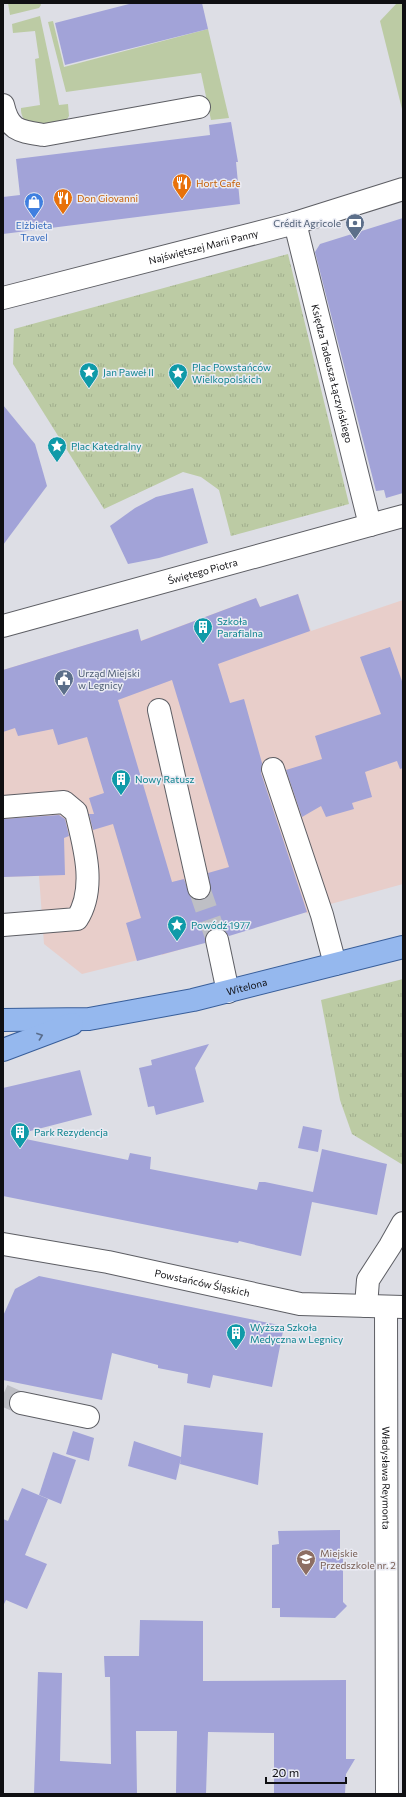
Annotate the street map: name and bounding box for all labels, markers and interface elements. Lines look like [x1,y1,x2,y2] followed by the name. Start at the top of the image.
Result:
[171,172,193,200] restaurant icon: Hort Cafe
[196,177,241,189] place label: Hort Cafe
[52,187,74,215] restaurant icon: Don Giovanni
[23,191,45,219] shop icon: Elżbieta Travel
[77,192,138,204] place label: Don Giovanni
[344,212,366,240] bank icon: Crédit Agricole
[273,217,341,229] place label: Crédit Agricole
[16,219,52,243] place label: Elżbieta Travel
[147,227,260,266] street label: Najświętszej Marii Panny
[309,303,355,444] street label: Księdza Tadeusza Łączyńskiego
[78,361,100,389] place icon: Jan Paweł II
[192,361,271,385] place label: Plac Powstańców Wielkopolskich
[167,362,189,390] place icon: Plac Powstańców Wielkopolskich
[103,366,154,378] place label: Jan Paweł II
[46,435,68,463] place icon: Plac Katedralny
[71,440,141,452] place label: Plac Katedralny
[166,556,239,586] street label: Świętego Piotra
[217,615,263,639] place label: Szkoła Parafialna
[192,616,214,644] building icon: Szkoła Parafialna
[78,667,140,691] place label: Urząd Miejski w Legnicy
[53,668,75,696] public building icon: Urząd Miejski w Legnicy
[110,768,132,796] building icon: Nowy Ratusz
[135,773,195,785] place label: Nowy Ratusz
[166,914,188,942] place icon: Powódź 1977
[191,919,250,931] place label: Powódź 1977
[225,976,268,997] street label: Witelona
[36,1033,43,1041] one-way arrow
[9,1121,31,1149] building icon: Park Rezydencja
[34,1126,108,1138] place label: Park Rezydencja
[154,1266,251,1299] street label: Powstańców Śląskich
[250,1321,343,1345] place label: Wyższa Szkoła Medyczna w Legnicy
[225,1322,247,1350] building icon: Wyższa Szkoła Medyczna w Legnicy
[380,1426,392,1530] street label: Władysława Reymonta
[320,1547,396,1571] place label: Miejskie Przedszkole nr. 2
[295,1548,317,1576] school or university icon: Miejskie Przedszkole nr. 2
[266,1759,346,1785] scale bar
[272,1765,299,1779] text: 20 m

